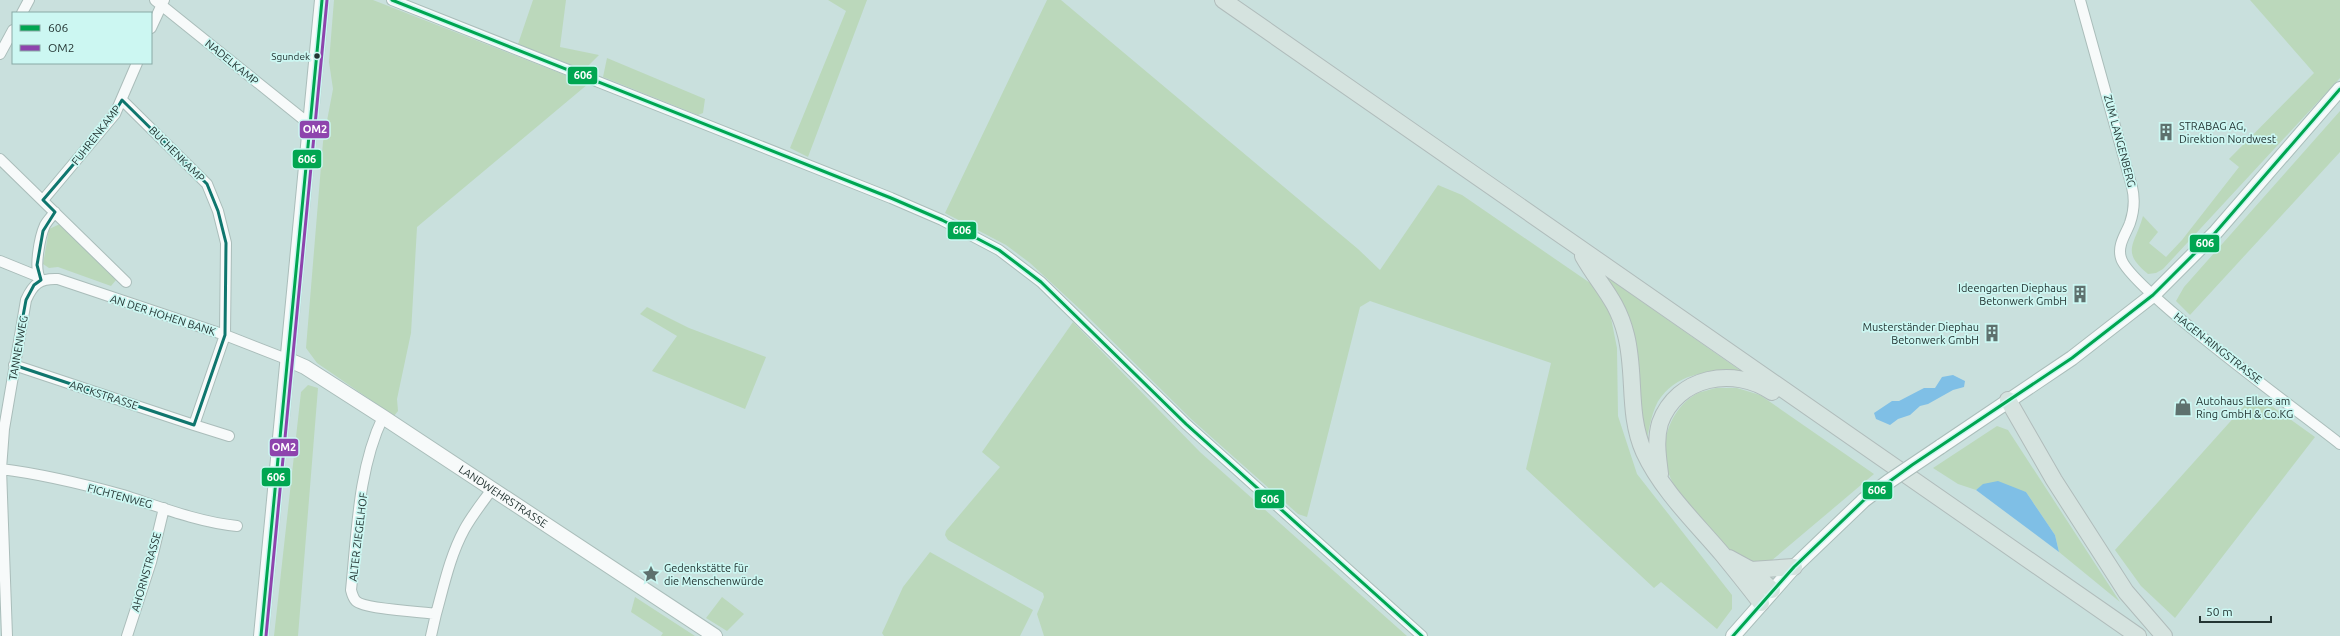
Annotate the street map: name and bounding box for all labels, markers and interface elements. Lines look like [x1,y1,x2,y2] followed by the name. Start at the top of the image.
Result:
[12,12,152,64] legend
[48,21,69,34] text: 606
[203,37,261,87] street label: NADELKAMP
[48,41,75,54] text: OM2
[271,51,310,62] place label: Sgundek
[312,51,322,61] marker: Sgundek
[567,66,598,85] line badge: 606
[574,69,592,81] text: 606
[2102,93,2138,189] street label: ZUM LANGENBERG
[69,103,123,167] street label: FUHRENKAMP
[299,120,330,139] line badge: OM2
[2179,120,2277,145] place label: STRABAG AG, Direktion Nordwest
[2156,122,2176,142] building icon: STRABAG AG, Direktion Nordwest
[303,123,327,135] text: OM2
[147,124,207,184] street label: BUCHENKAMP
[292,149,322,169] line badge: 606
[298,153,316,165] text: 606
[947,221,977,240] line badge: 606
[953,224,971,236] text: 606
[2189,234,2220,253] line badge: 606
[2196,237,2214,249] text: 606
[1958,282,2067,307] place label: Ideengarten Diephaus Betonwerk GmbH
[2070,284,2090,304] building icon: Ideengarten Diephaus Betonwerk GmbH
[109,292,217,338] street label: AN DER HOHEN BANK
[2172,310,2264,386] street label: HAGEN-RINGSTRASSE
[6,315,30,381] street label: TANNENWEG
[1862,321,1979,346] place label: Musterständer Diephau Betonwerk GmbH
[1982,323,2002,343] building icon: Musterständer Diephau Betonwerk GmbH
[68,378,140,412] street label: ARCKSTRASSE
[2196,395,2293,420] place label: Autohaus Ellers am Ring GmbH & Co.KG
[2173,397,2193,417] shop icon: Autohaus Ellers am Ring GmbH & Co.KG
[269,438,299,457] line badge: OM2
[272,441,296,453] text: OM2
[457,463,550,530] street label: LANDWEHRSTRASSE
[261,467,291,487] line badge: 606
[267,471,285,483] text: 606
[1862,481,1893,500] line badge: 606
[86,482,154,510] street label: FICHTENWEG
[1868,484,1886,496] text: 606
[1254,489,1285,509] line badge: 606
[347,492,369,582] street label: ALTER ZIEGELHOF
[1261,493,1279,505] text: 606
[129,531,163,613] street label: AHORNSTRASSE
[664,562,764,587] place label: Gedenkstätte für die Menschenwürde
[641,564,661,584] place icon: Gedenkstätte für die Menschenwürde
[2200,598,2271,624] scale bar
[2206,605,2233,618] text: 50 m

